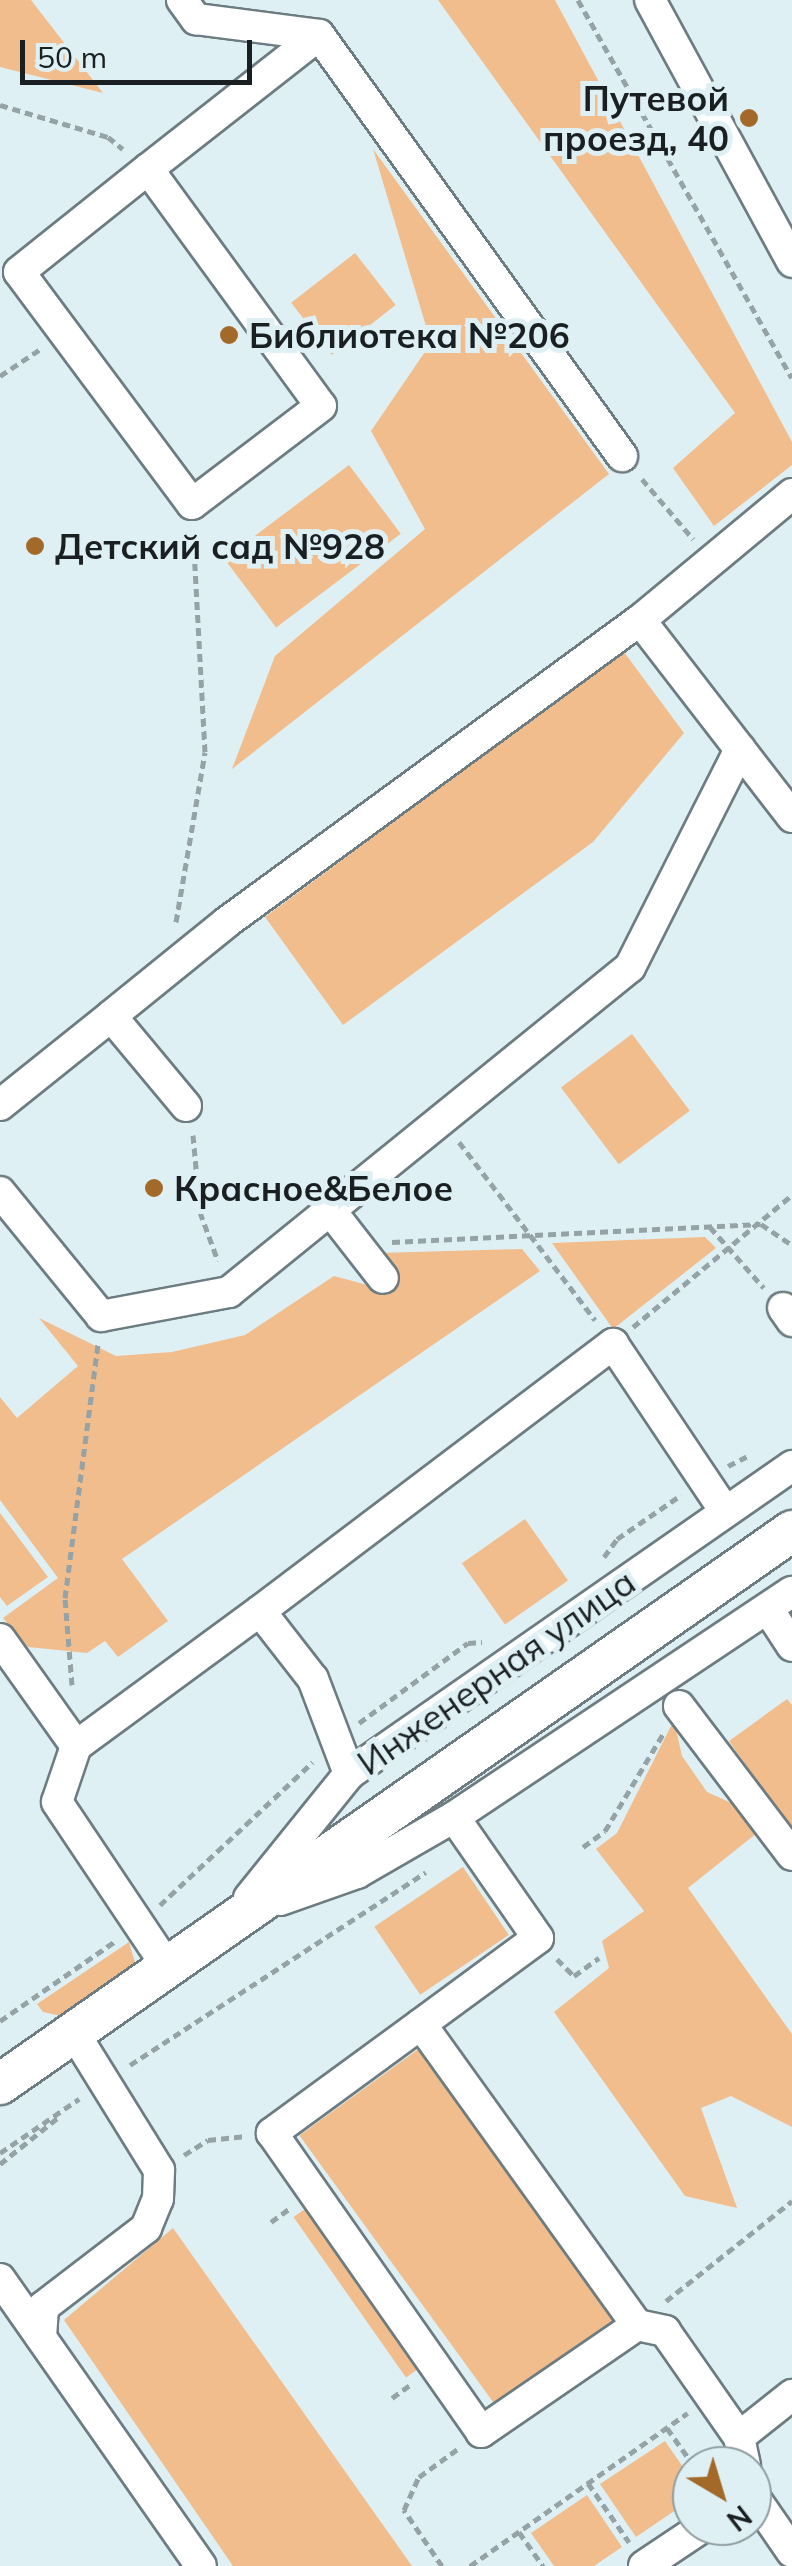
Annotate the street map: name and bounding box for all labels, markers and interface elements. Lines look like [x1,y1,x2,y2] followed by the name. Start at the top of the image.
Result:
[25,20,258,82] scale bar
[37,38,107,76] text: 50 m
[543,77,729,159] place label: Путевой проезд, 40
[738,107,760,129] marker: Путевой проезд, 40
[249,314,570,356] place label: Библиотека №206
[218,324,240,346] marker: Библиотека №206
[55,525,385,567] place label: Детский сад №928
[24,535,46,557] marker: Детский сад №928
[174,1167,453,1209] place label: Красное&Белое
[143,1177,165,1199] marker: Красное&Белое
[349,1560,643,1784] street label: Инженерная улица
[672,2446,772,2546] north arrow
[720,2498,759,2539] text: N

